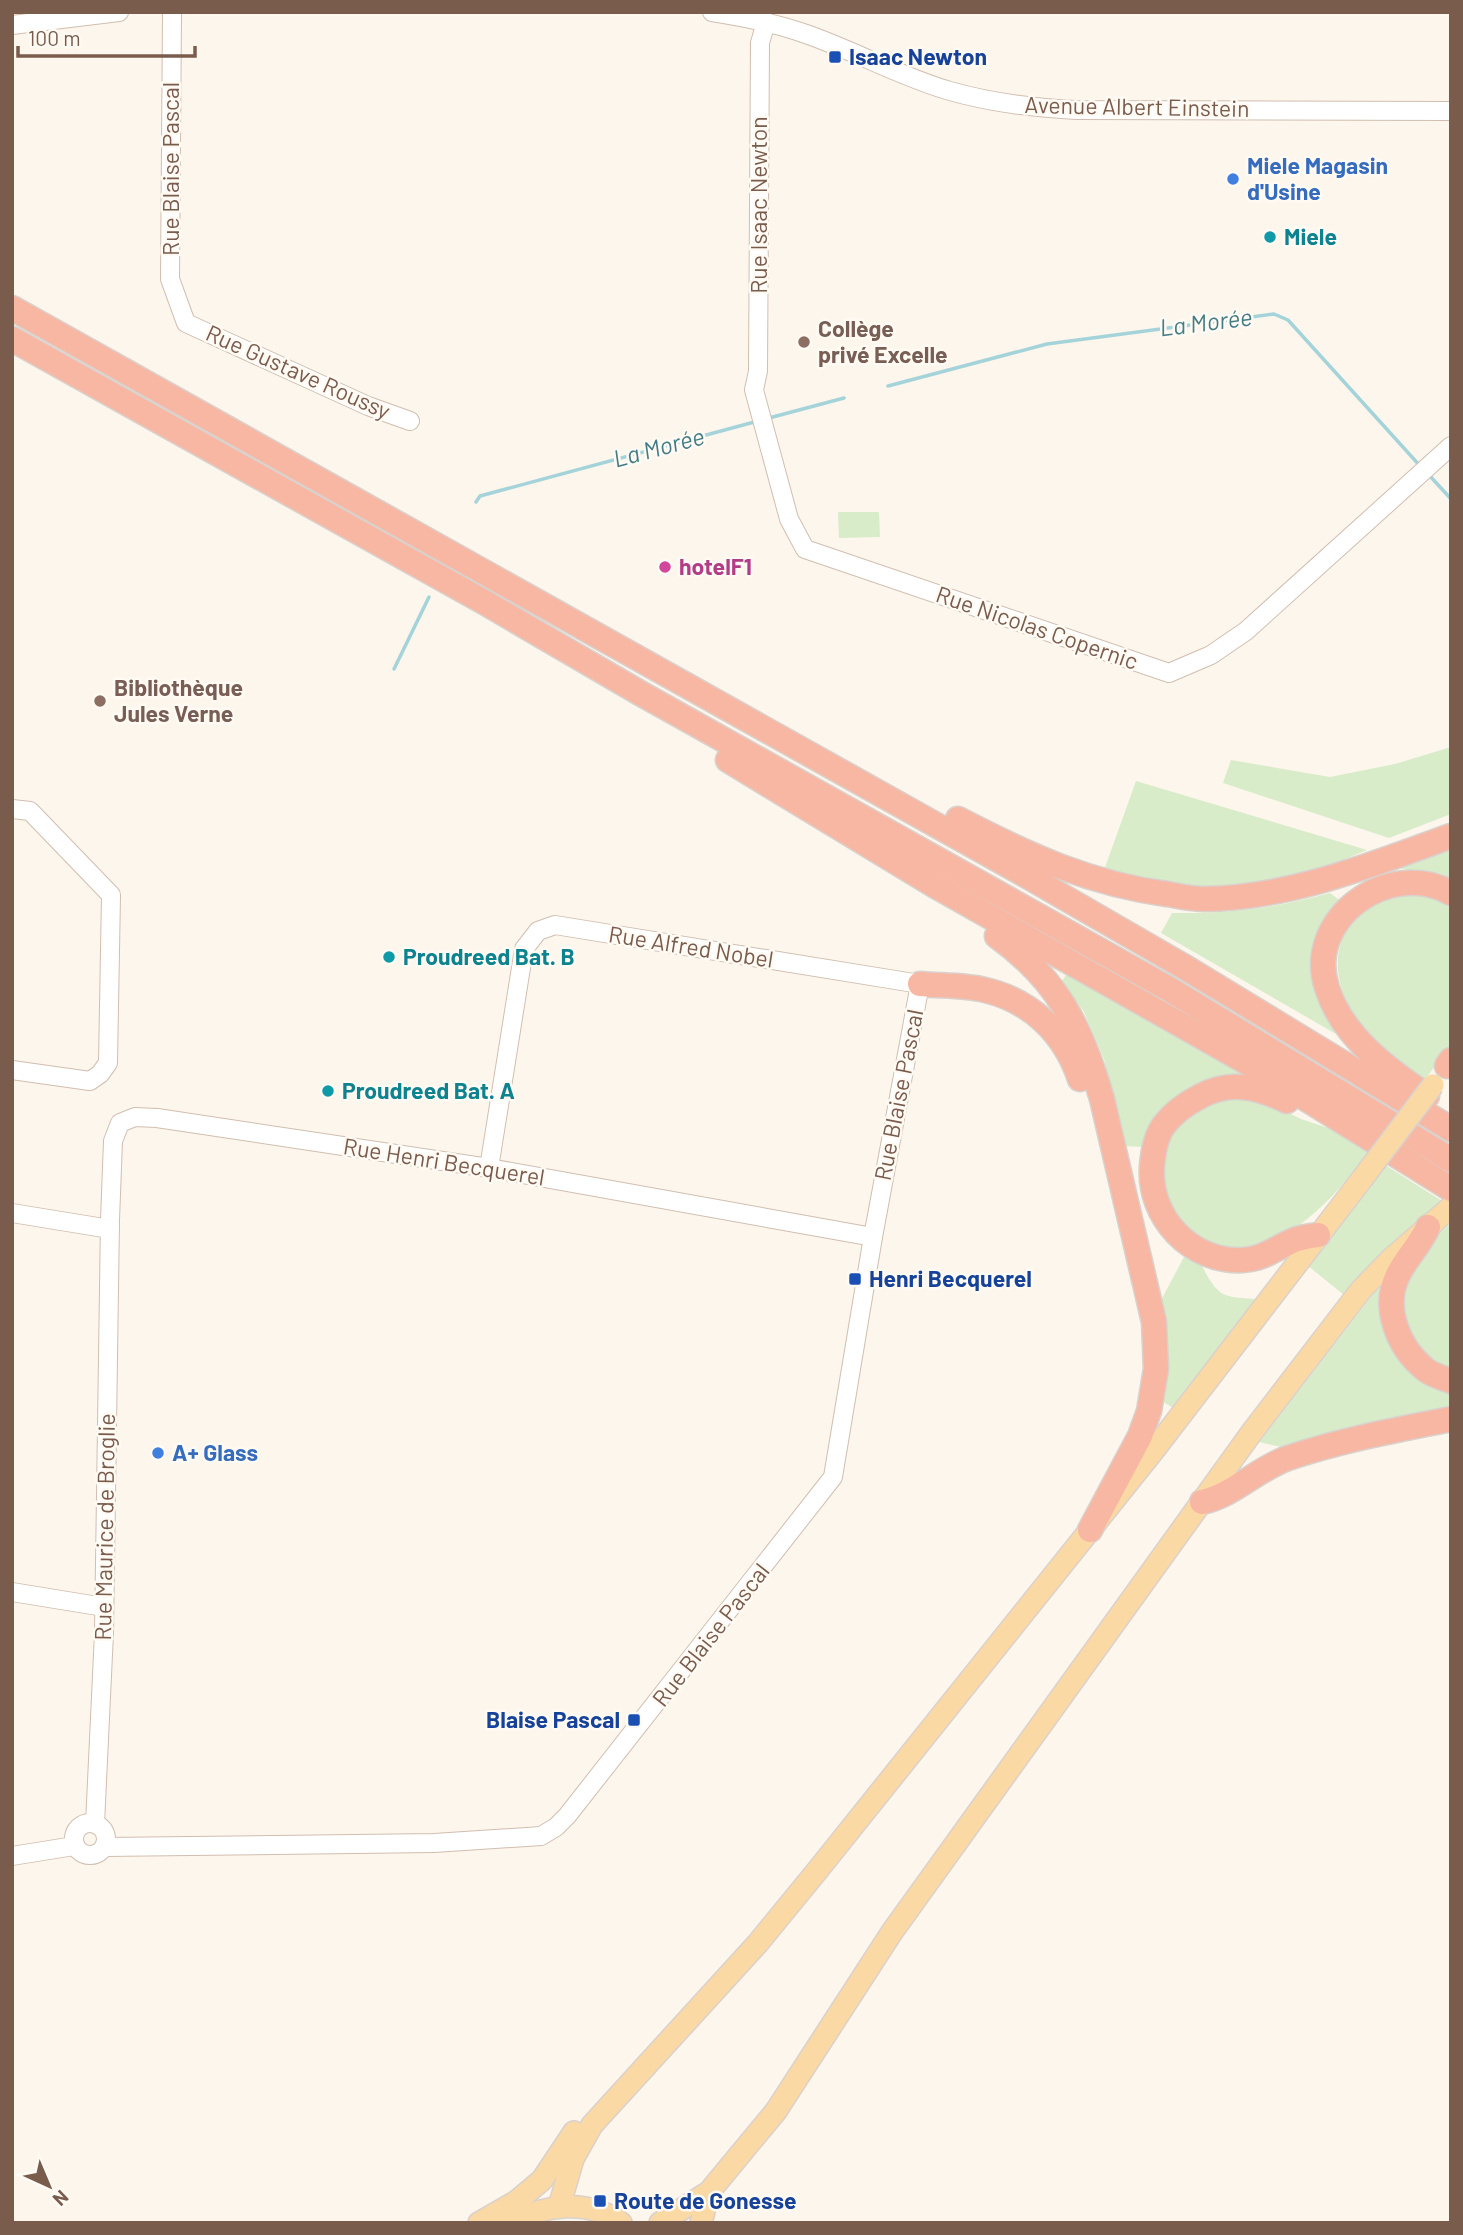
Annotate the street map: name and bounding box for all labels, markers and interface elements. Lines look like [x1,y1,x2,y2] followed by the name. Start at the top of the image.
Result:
[18,14,194,58] scale bar
[28,25,81,50] text: 100 m
[849,42,987,70] place label: Isaac Newton
[827,49,843,65] marker: Isaac Newton
[156,82,184,256] street label: Rue Blaise Pascal
[1024,90,1250,122] street label: Avenue Albert Einstein
[744,116,772,294] street label: Rue Isaac Newton
[1247,151,1388,205] place label: Miele Magasin d'Usine
[1225,171,1241,187] marker: Miele Magasin d'Usine
[1284,222,1337,250] place label: Miele
[1262,229,1278,245] marker: Miele
[1158,301,1254,342] water label: La Morée
[818,314,948,368] place label: Collège privé Excelle
[202,318,395,424] street label: Rue Gustave Roussy
[796,334,812,350] marker: Collège privé Excelle
[610,420,707,473] water label: La Morée
[679,552,752,580] place label: hotelF1
[657,559,673,575] marker: hotelF1
[933,579,1142,675] street label: Rue Nicolas Copernic
[114,673,243,727] place label: Bibliothèque Jules Verne
[92,693,108,709] marker: Bibliothèque Jules Verne
[607,919,776,973] street label: Rue Alfred Nobel
[403,942,575,970] place label: Proudreed Bat. B
[381,949,397,965] marker: Proudreed Bat. B
[868,1007,928,1183] street label: Rue Blaise Pascal
[342,1076,515,1104] place label: Proudreed Bat. A
[320,1083,336,1099] marker: Proudreed Bat. A
[341,1131,547,1191] street label: Rue Henri Becquerel
[869,1264,1032,1292] place label: Henri Becquerel
[847,1271,863,1287] marker: Henri Becquerel
[88,1413,120,1641] street label: Rue Maurice de Broglie
[172,1438,258,1466] place label: A+ Glass
[150,1445,166,1461] marker: A+ Glass
[646,1557,775,1712] street label: Rue Blaise Pascal
[486,1705,620,1733] place label: Blaise Pascal
[626,1712,642,1728] marker: Blaise Pascal
[14,2151,84,2221] north arrow
[49,2186,74,2211] text: N
[614,2186,796,2214] place label: Route de Gonesse
[592,2193,608,2209] marker: Route de Gonesse

